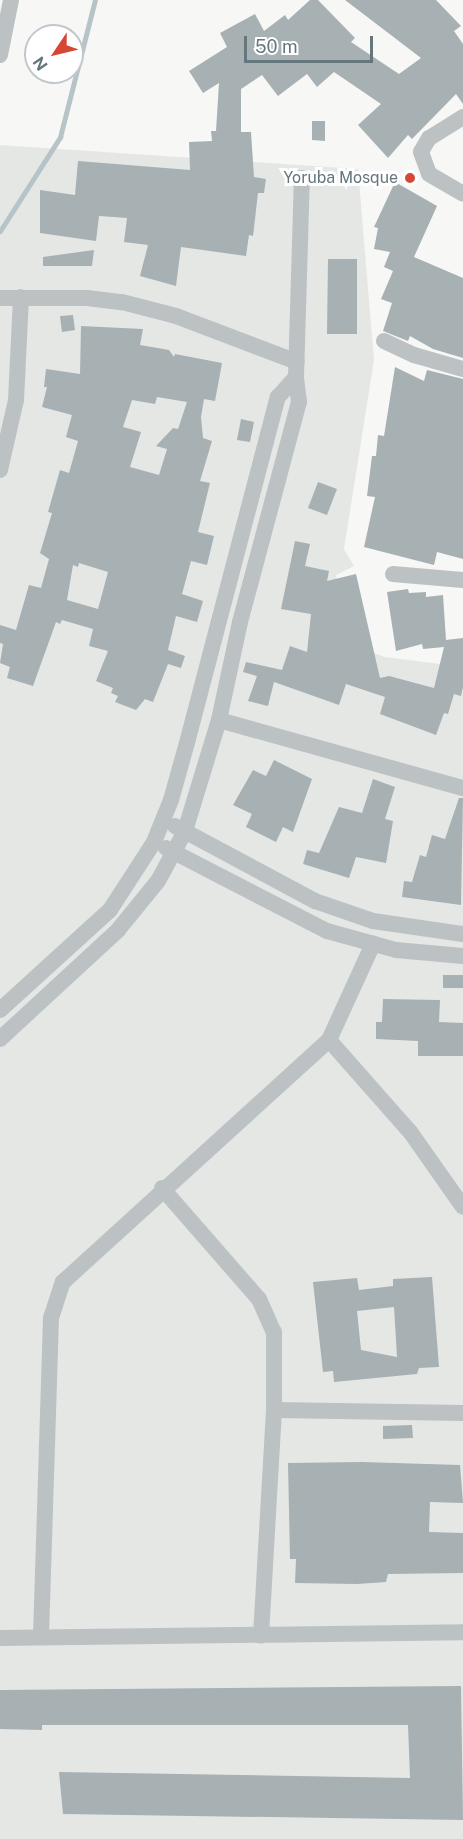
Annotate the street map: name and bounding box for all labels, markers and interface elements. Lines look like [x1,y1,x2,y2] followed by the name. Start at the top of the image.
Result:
[24,24,84,84] north arrow
[247,24,376,62] scale bar
[255,36,298,57] text: 50 m
[29,53,52,74] text: N
[283,168,398,188] place label: Yoruba Mosque
[403,171,417,185] marker: Yoruba Mosque

